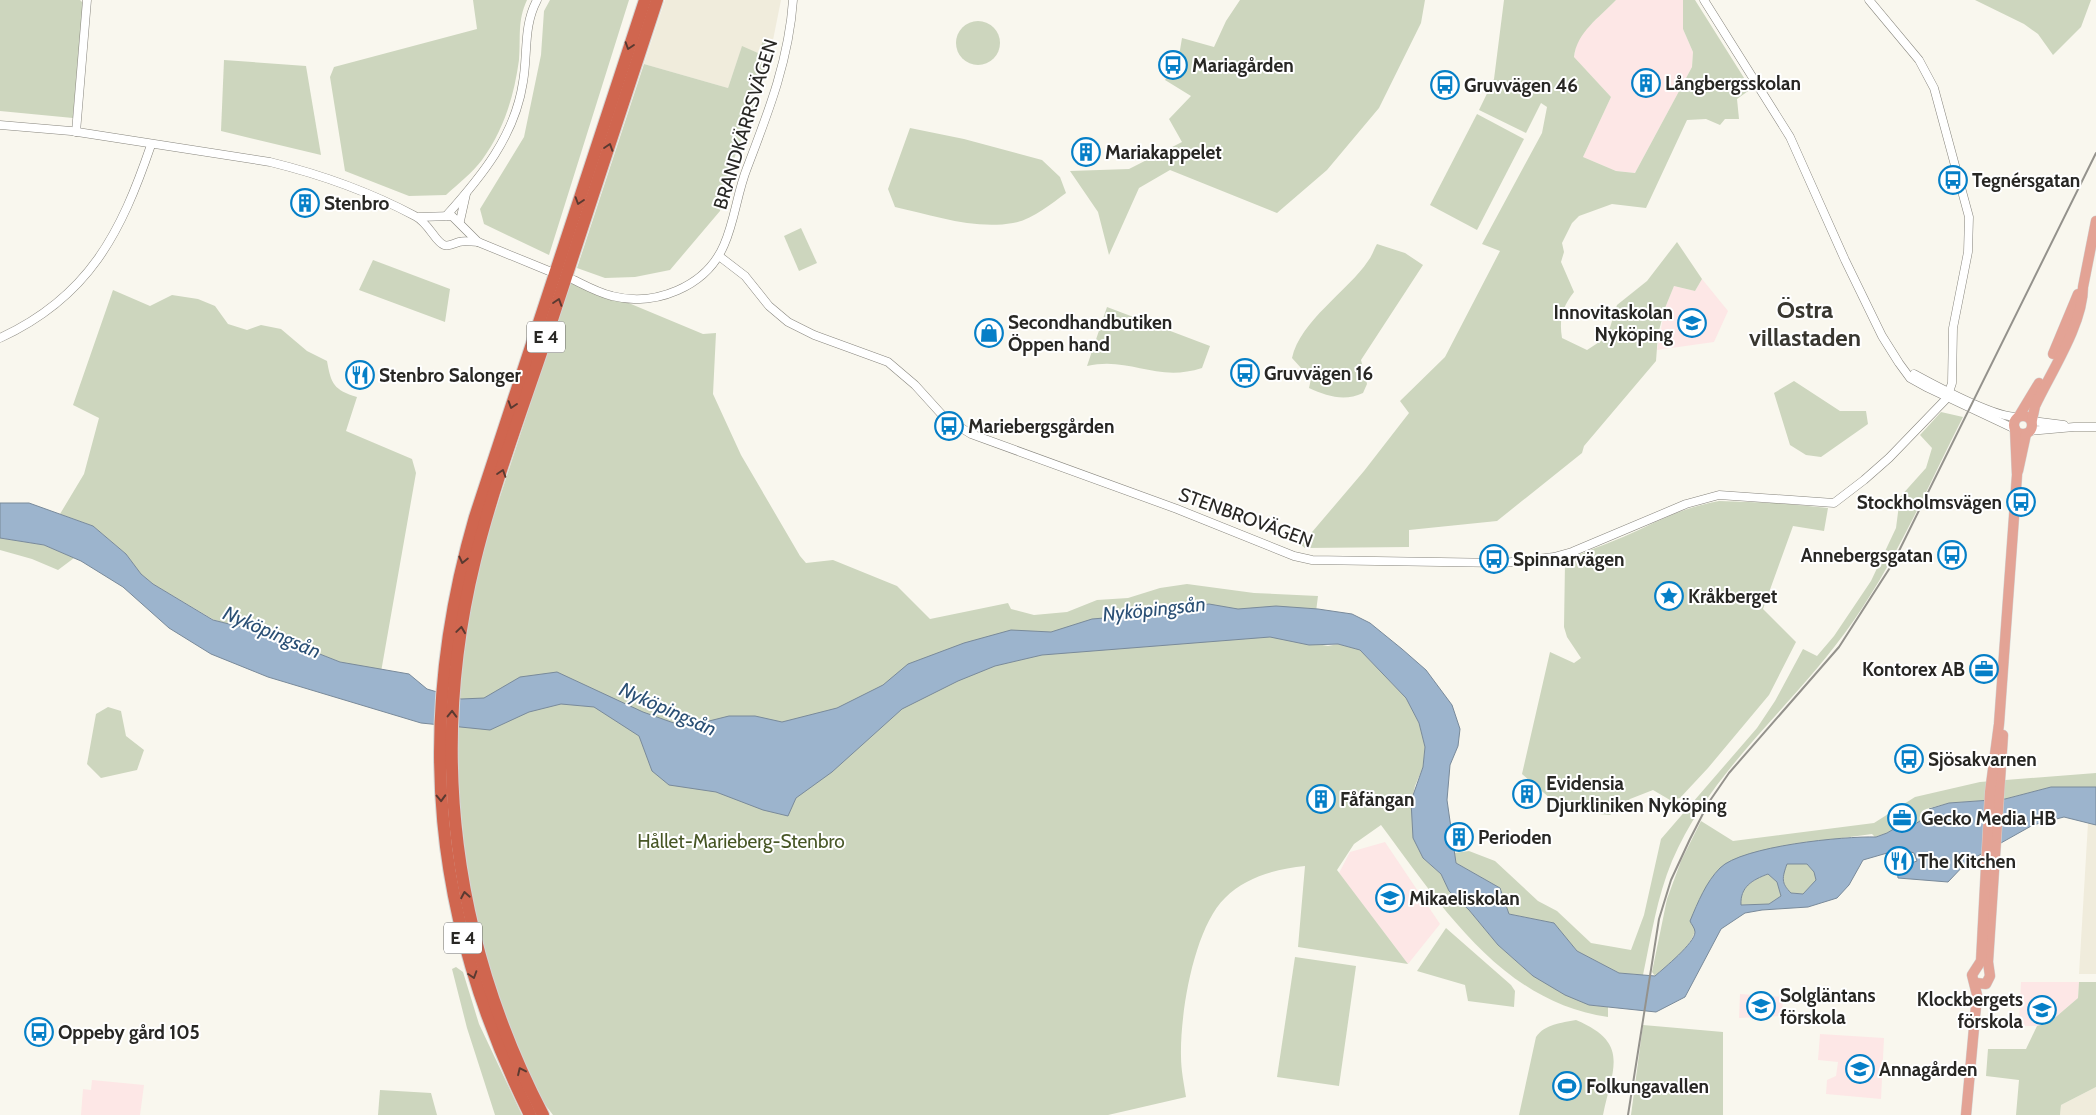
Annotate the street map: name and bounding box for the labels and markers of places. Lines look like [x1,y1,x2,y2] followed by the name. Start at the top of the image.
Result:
[1158,50,1188,80] bus stop icon: Mariagården
[1192,54,1294,77] place label: Mariagården
[1631,68,1661,98] building icon: Långbergsskolan
[1430,70,1460,100] bus stop icon: Gruvvägen 46
[1665,72,1801,95] place label: Långbergsskolan
[1464,74,1578,97] place label: Gruvvägen 46
[1071,137,1101,167] building icon: Mariakappelet
[1105,141,1222,164] place label: Mariakappelet
[1938,165,1968,195] bus stop icon: Tegnérsgatan
[1972,169,2080,192] place label: Tegnérsgatan
[290,188,320,218] building icon: Stenbro
[324,192,390,215] place label: Stenbro
[1554,301,1673,346] place label: Innovitaskolan Nyköping
[1677,308,1707,338] school or university icon: Innovitaskolan Nyköping
[1008,311,1172,356] place label: Secondhandbutiken Öppen hand
[974,318,1004,348] shop icon: Secondhandbutiken Öppen hand
[1230,358,1260,388] bus stop icon: Gruvvägen 16
[345,360,375,390] restaurant icon: Stenbro Salonger
[1264,362,1373,385] place label: Gruvvägen 16
[379,364,522,387] place label: Stenbro Salonger
[934,411,964,441] bus stop icon: Mariebergsgården
[968,415,1114,438] place label: Mariebergsgården
[2006,487,2036,517] bus stop icon: Stockholmsvägen
[1857,491,2002,514] place label: Stockholmsvägen
[1937,540,1967,570] bus stop icon: Annebergsgatan
[1479,544,1509,574] bus stop icon: Spinnarvägen
[1801,544,1933,567] place label: Annebergsgatan
[1513,548,1625,571] place label: Spinnarvägen
[1654,581,1684,611] place icon: Kråkberget
[1688,585,1778,608] place label: Kråkberget
[1969,654,1999,684] office icon: Kontorex AB
[1862,658,1965,681] place label: Kontorex AB
[1894,744,1924,774] bus stop icon: Sjösakvarnen
[1928,748,2037,771] place label: Sjösakvarnen
[1546,772,1727,817] place label: Evidensia Djurkliniken Nyköping
[1512,779,1542,809] building icon: Evidensia Djurkliniken Nyköping
[1306,784,1336,814] building icon: Fåfängan
[1340,788,1414,811] place label: Fåfängan
[1887,803,1917,833] office icon: Gecko Media HB
[1921,807,2056,830] place label: Gecko Media HB
[1444,822,1474,852] building icon: Perioden
[1478,826,1552,849] place label: Perioden
[1884,846,1914,876] restaurant icon: The Kitchen
[1918,850,2016,873] place label: The Kitchen
[1375,883,1405,913] school or university icon: Mikaeliskolan
[1409,887,1520,910] place label: Mikaeliskolan
[1780,984,1876,1029] place label: Solgläntans förskola
[1917,988,2024,1033] place label: Klockbergets förskola
[1746,991,1776,1021] school or university icon: Solgläntans förskola
[2027,995,2057,1025] school or university icon: Klockbergets förskola
[24,1017,54,1047] bus stop icon: Oppeby gård 105
[58,1021,200,1044] place label: Oppeby gård 105
[1845,1054,1875,1084] school or university icon: Annagården
[1879,1058,1978,1081] place label: Annagården
[1552,1071,1582,1101] sports icon: Folkungavallen
[1586,1075,1709,1098] place label: Folkungavallen

